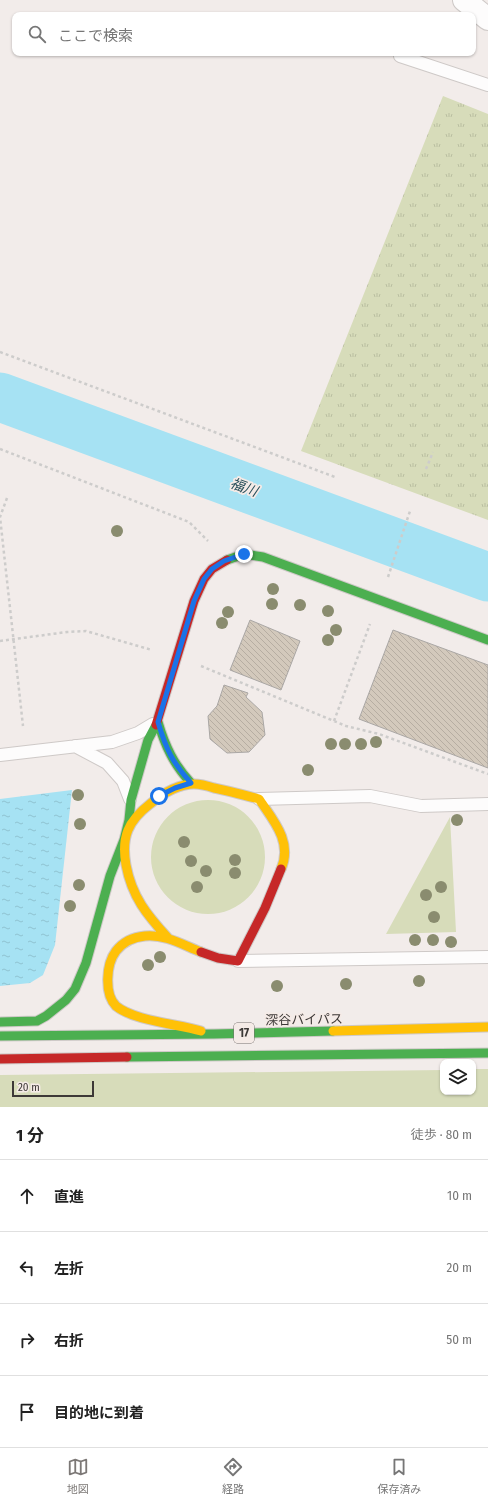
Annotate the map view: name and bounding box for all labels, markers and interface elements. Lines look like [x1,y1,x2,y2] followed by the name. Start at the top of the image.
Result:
[12,12,476,56] search box
[26,23,48,45] icon: search
[58,27,133,45] text: ここで検索
[228,475,262,501] water label: 福川
[235,545,253,563] route end
[150,787,168,805] route start
[265,1011,343,1028] street label: 深谷バイパス
[234,1023,254,1043] road number: 17
[440,1059,476,1095] map controls
[440,1059,476,1095] button: layers
[12,1079,94,1098] scale bar
[18,1081,40,1094] text: 20 m
[16,1125,44,1146] text: 1 分
[411,1127,472,1142] text: 徒歩 · 80 m
[16,1185,38,1207] icon: ahead
[54,1188,84,1206] text: 直進
[447,1188,472,1203] text: 10 m
[16,1257,38,1279] icon: left
[54,1260,84,1278] text: 左折
[446,1260,472,1275] text: 20 m
[16,1329,38,1351] icon: right
[54,1332,84,1350] text: 右折
[446,1332,472,1347] text: 50 m
[16,1401,38,1423] icon: arrive
[54,1404,144,1422] text: 目的地に到着
[67,1456,89,1496] tab: 地図
[222,1456,244,1496] tab: 経路
[377,1456,421,1496] tab: 保存済み

